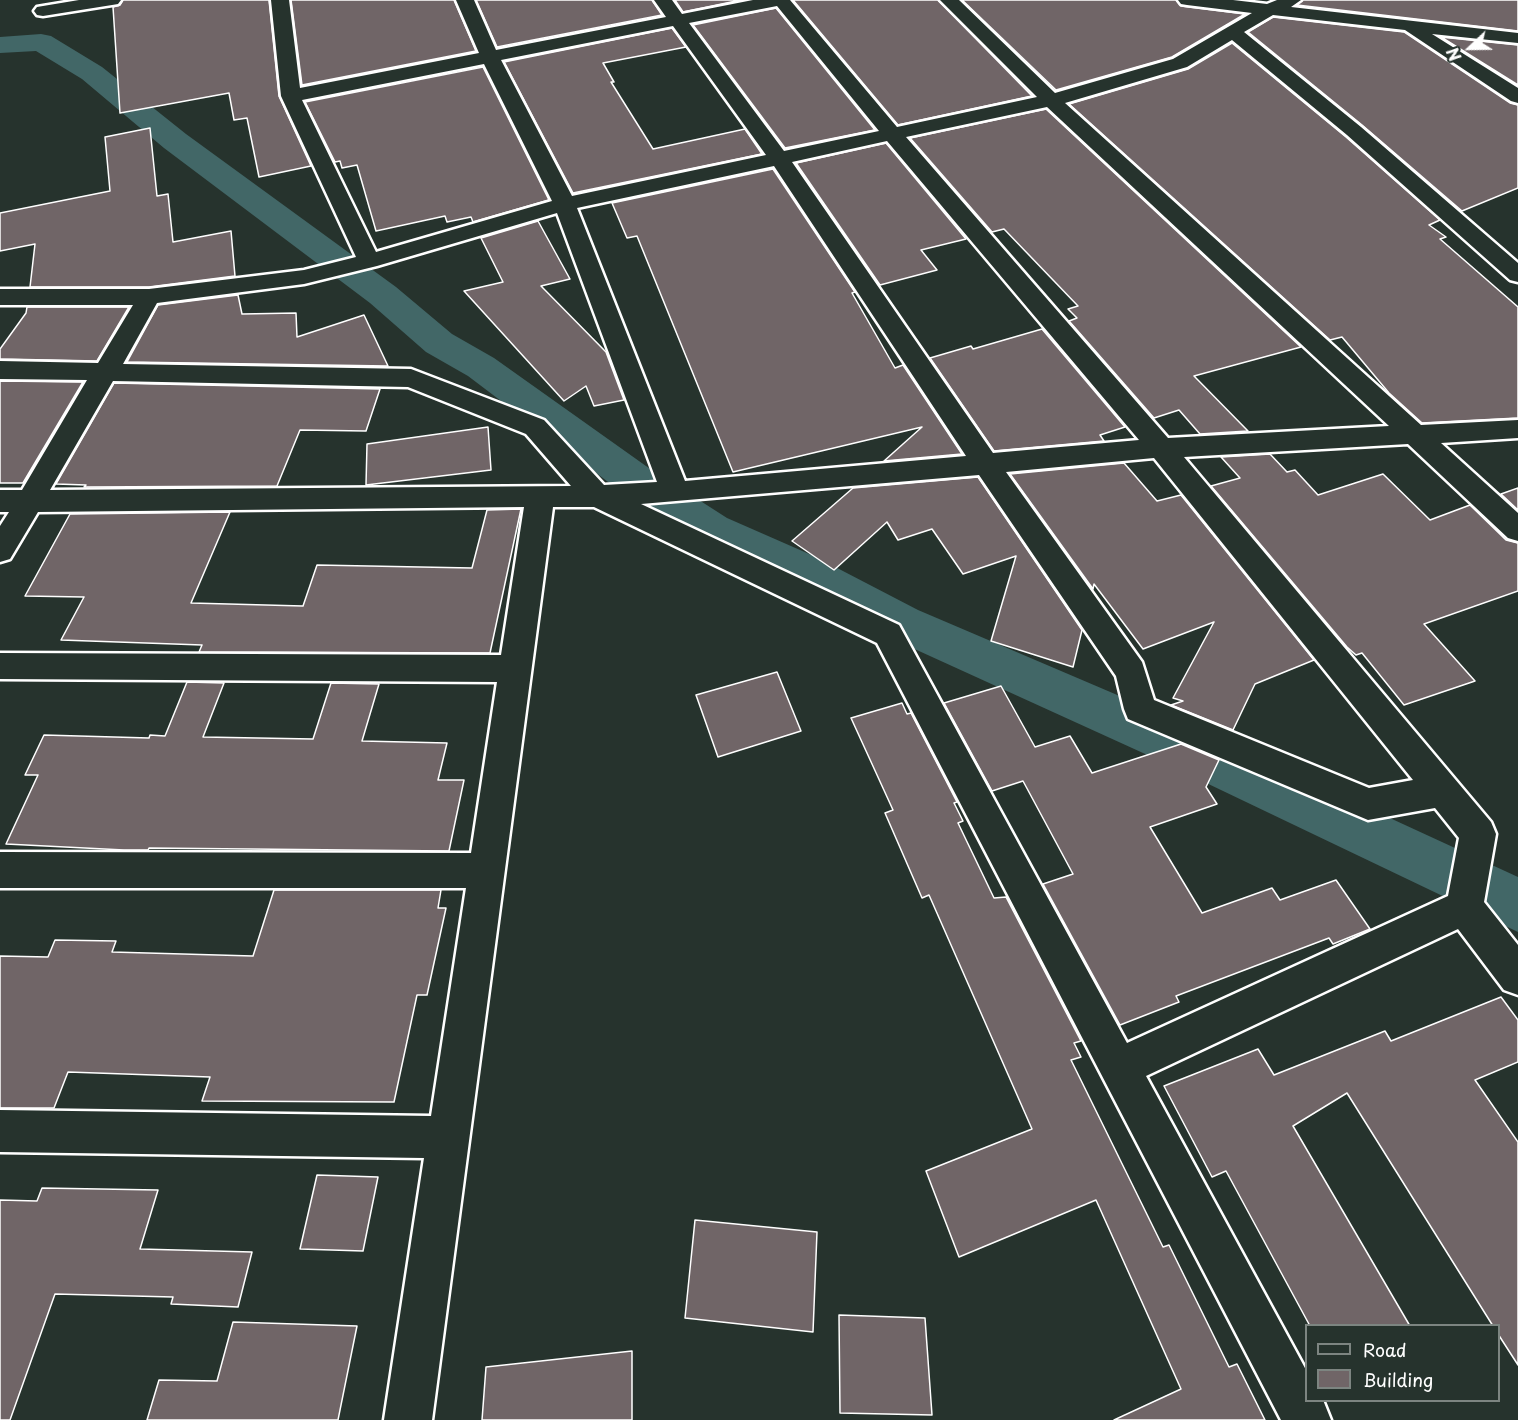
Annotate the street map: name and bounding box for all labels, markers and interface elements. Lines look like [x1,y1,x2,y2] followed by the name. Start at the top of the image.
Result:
[1440,18,1500,78] north arrow
[1440,44,1467,65] text: N
[1305,1324,1500,1402] legend
[1363,1336,1407,1363] text: Road
[1363,1366,1433,1393] text: Building

